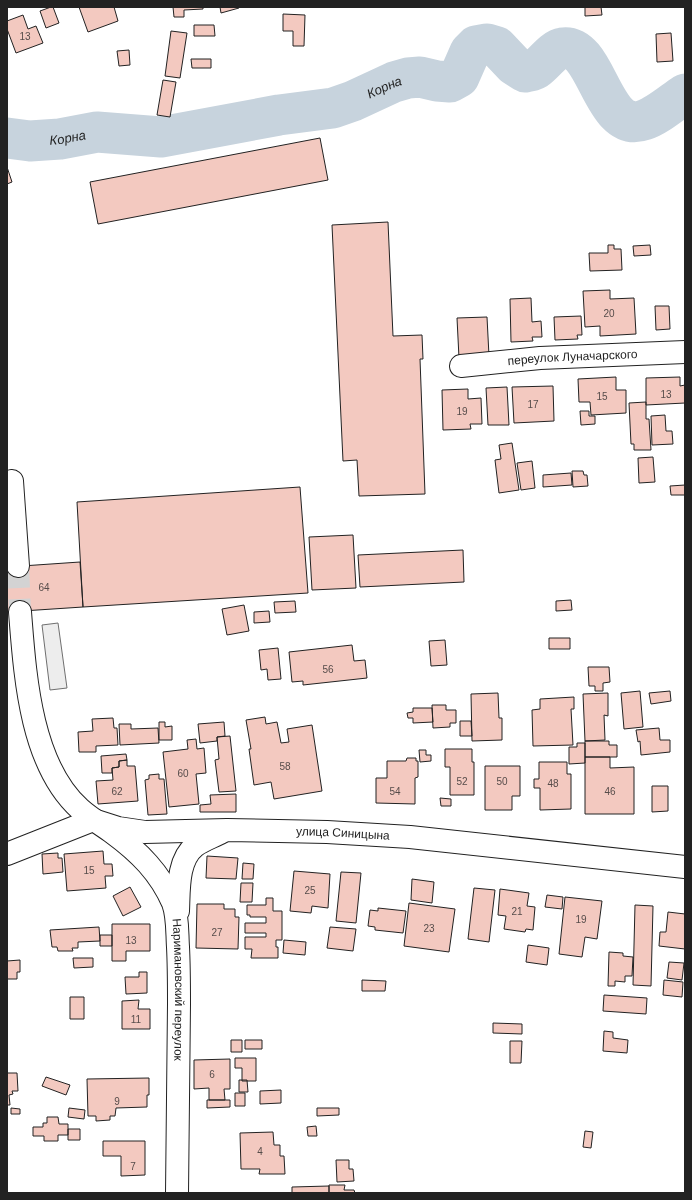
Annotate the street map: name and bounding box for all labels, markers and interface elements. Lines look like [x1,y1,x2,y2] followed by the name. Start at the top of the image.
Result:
[19,31,31,42] house number: 13
[364,73,403,101] water label: Корна
[49,127,87,147] water label: Корна
[603,308,615,319] house number: 20
[507,347,638,368] street label: переулок Луначарского
[660,389,672,400] house number: 13
[596,391,608,402] house number: 15
[527,399,539,410] house number: 17
[456,406,468,417] house number: 19
[38,582,50,593] house number: 64
[322,664,334,675] house number: 56
[279,761,291,772] house number: 58
[177,768,189,779] house number: 60
[456,776,468,787] house number: 52
[496,776,508,787] house number: 50
[547,778,559,789] house number: 48
[111,786,123,797] house number: 62
[389,786,401,797] house number: 54
[604,786,616,797] house number: 46
[296,824,391,843] street label: улица Синицына
[83,865,95,876] house number: 15
[304,885,316,896] house number: 25
[511,906,523,917] house number: 21
[575,914,587,925] house number: 19
[170,918,186,1062] street label: Наримановский переулок
[423,923,435,934] house number: 23
[211,927,223,938] house number: 27
[125,935,137,946] house number: 13
[131,1014,142,1025] house number: 11
[209,1069,215,1080] house number: 6
[114,1096,120,1107] house number: 9
[257,1146,263,1157] house number: 4
[130,1161,136,1172] house number: 7

